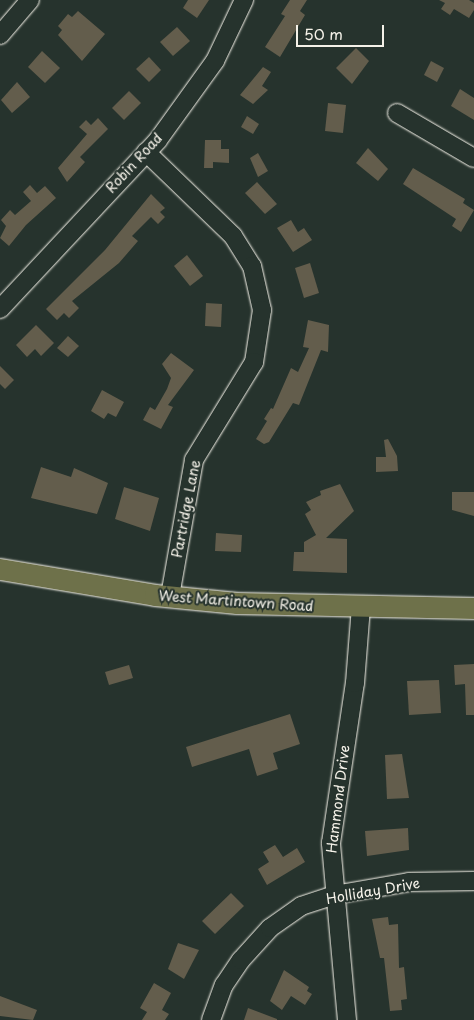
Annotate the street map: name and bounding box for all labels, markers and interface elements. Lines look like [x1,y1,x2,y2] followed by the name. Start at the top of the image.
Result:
[299,15,386,47] scale bar
[304,22,343,45] text: 50 m
[102,129,166,197] street label: Robin Road
[168,459,204,559] street label: Partridge Lane
[158,587,314,615] street label: West Martintown Road
[323,744,353,854] street label: Hammond Drive
[325,874,421,908] street label: Holliday Drive

